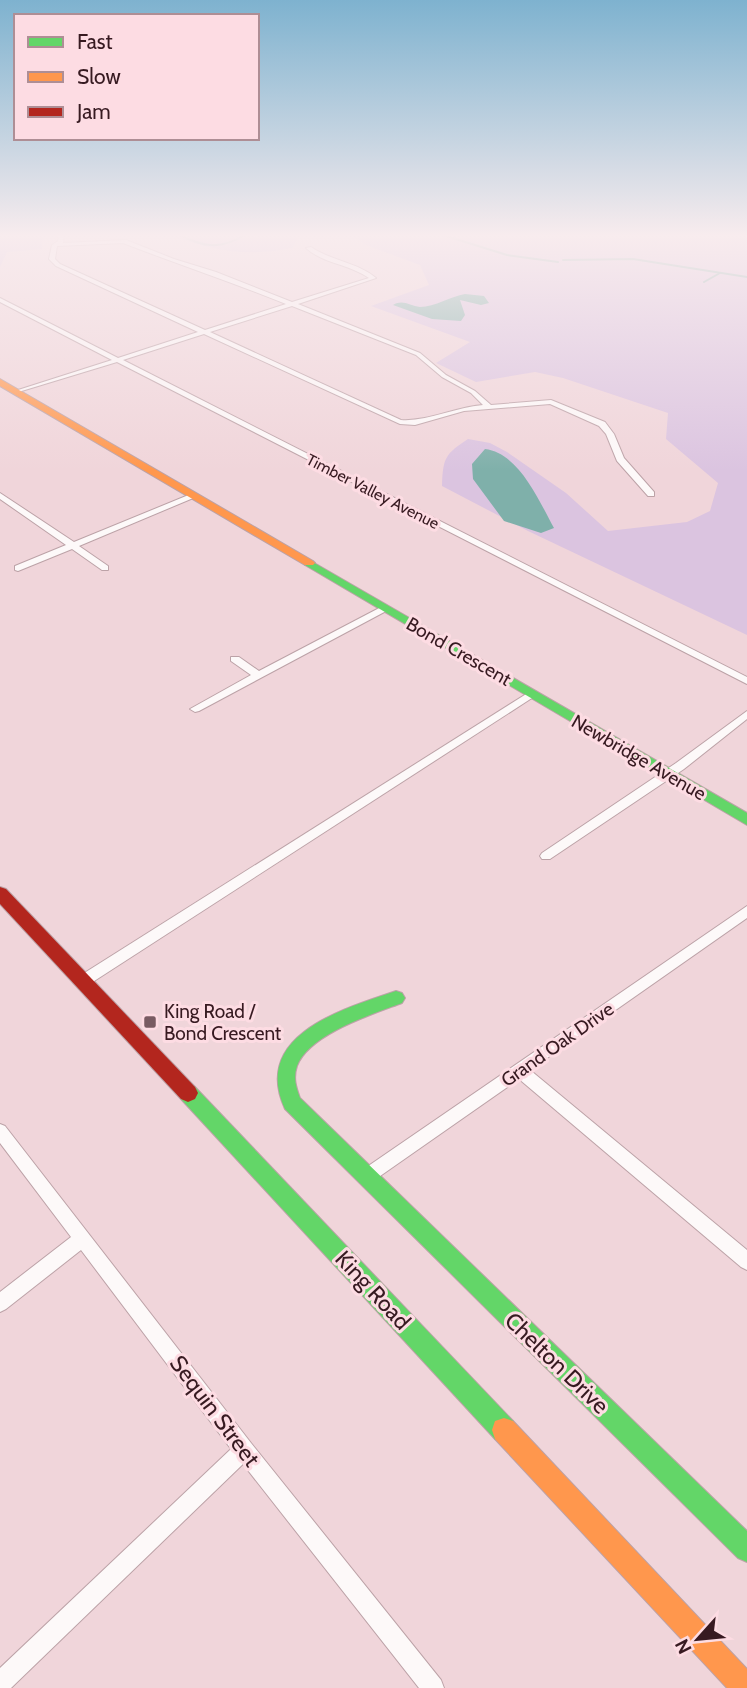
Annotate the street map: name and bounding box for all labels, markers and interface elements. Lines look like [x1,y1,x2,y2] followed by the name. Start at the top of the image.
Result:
[14,14,259,140] legend
[77,29,113,54] text: Fast
[77,64,121,89] text: Slow
[76,99,111,124] text: Jam
[303,450,442,533] street label: Timber Valley Avenue
[402,612,516,691] street label: Bond Crescent
[567,710,710,805] street label: Newbridge Avenue
[497,997,618,1092] street label: Grand Oak Drive
[164,1000,282,1045] place label: King Road / Bond Crescent
[142,1014,158,1030] marker: King Road / Bond Crescent
[329,1245,417,1335] street label: King Road
[499,1307,615,1420] street label: Chelton Drive
[164,1350,266,1472] street label: Sequin Street
[663,1604,733,1674] north arrow
[670,1635,697,1658] text: N

